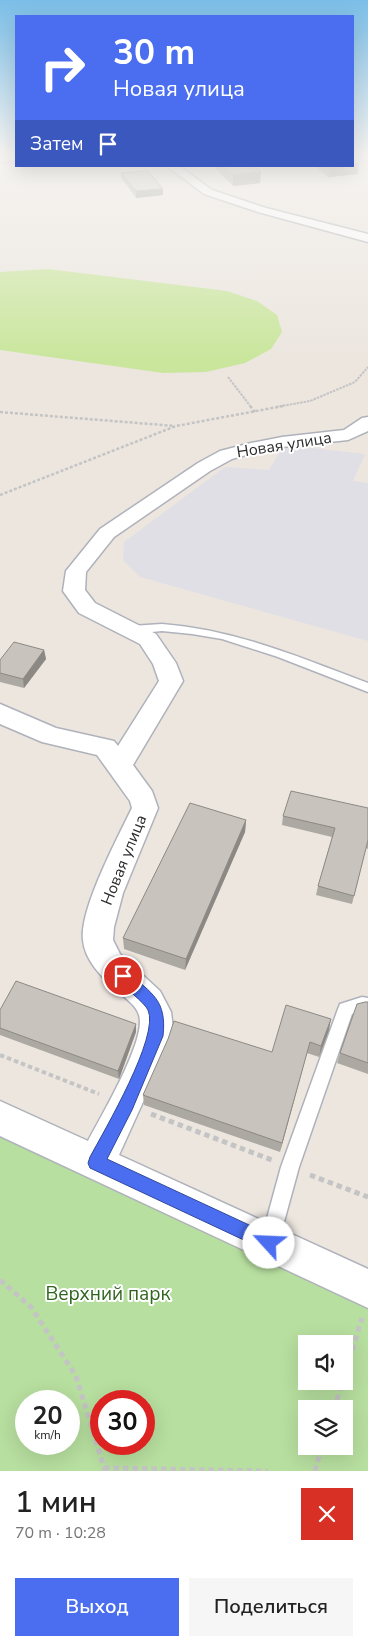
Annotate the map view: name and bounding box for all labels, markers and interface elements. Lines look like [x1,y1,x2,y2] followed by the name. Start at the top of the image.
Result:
[113,29,195,76] text: 30 m
[30,35,95,100] icon: right
[113,74,245,104] text: Новая улица
[94,130,122,158] icon: arrive
[30,131,84,157] text: Затем
[235,427,333,463] street label: Новая улица
[96,811,152,909] street label: Новая улица
[102,955,144,997] pin
[109,962,137,990] icon: arrive
[242,1216,294,1268] position arrow
[45,1281,171,1307] park label: Верхний парк
[298,1335,353,1455] map controls
[298,1335,353,1390] button: sound
[90,1390,155,1455] speed limit sign: 30
[32,1399,63,1433] text: 20
[298,1400,353,1455] button: layers
[34,1427,61,1443] text: km/h
[15,1482,97,1523] text: 1 мин
[301,1488,353,1540] button: close
[15,1522,106,1544] text: 70 m · 10:28
[15,1578,179,1636] button: Выход
[189,1578,353,1636] button: Поделиться

